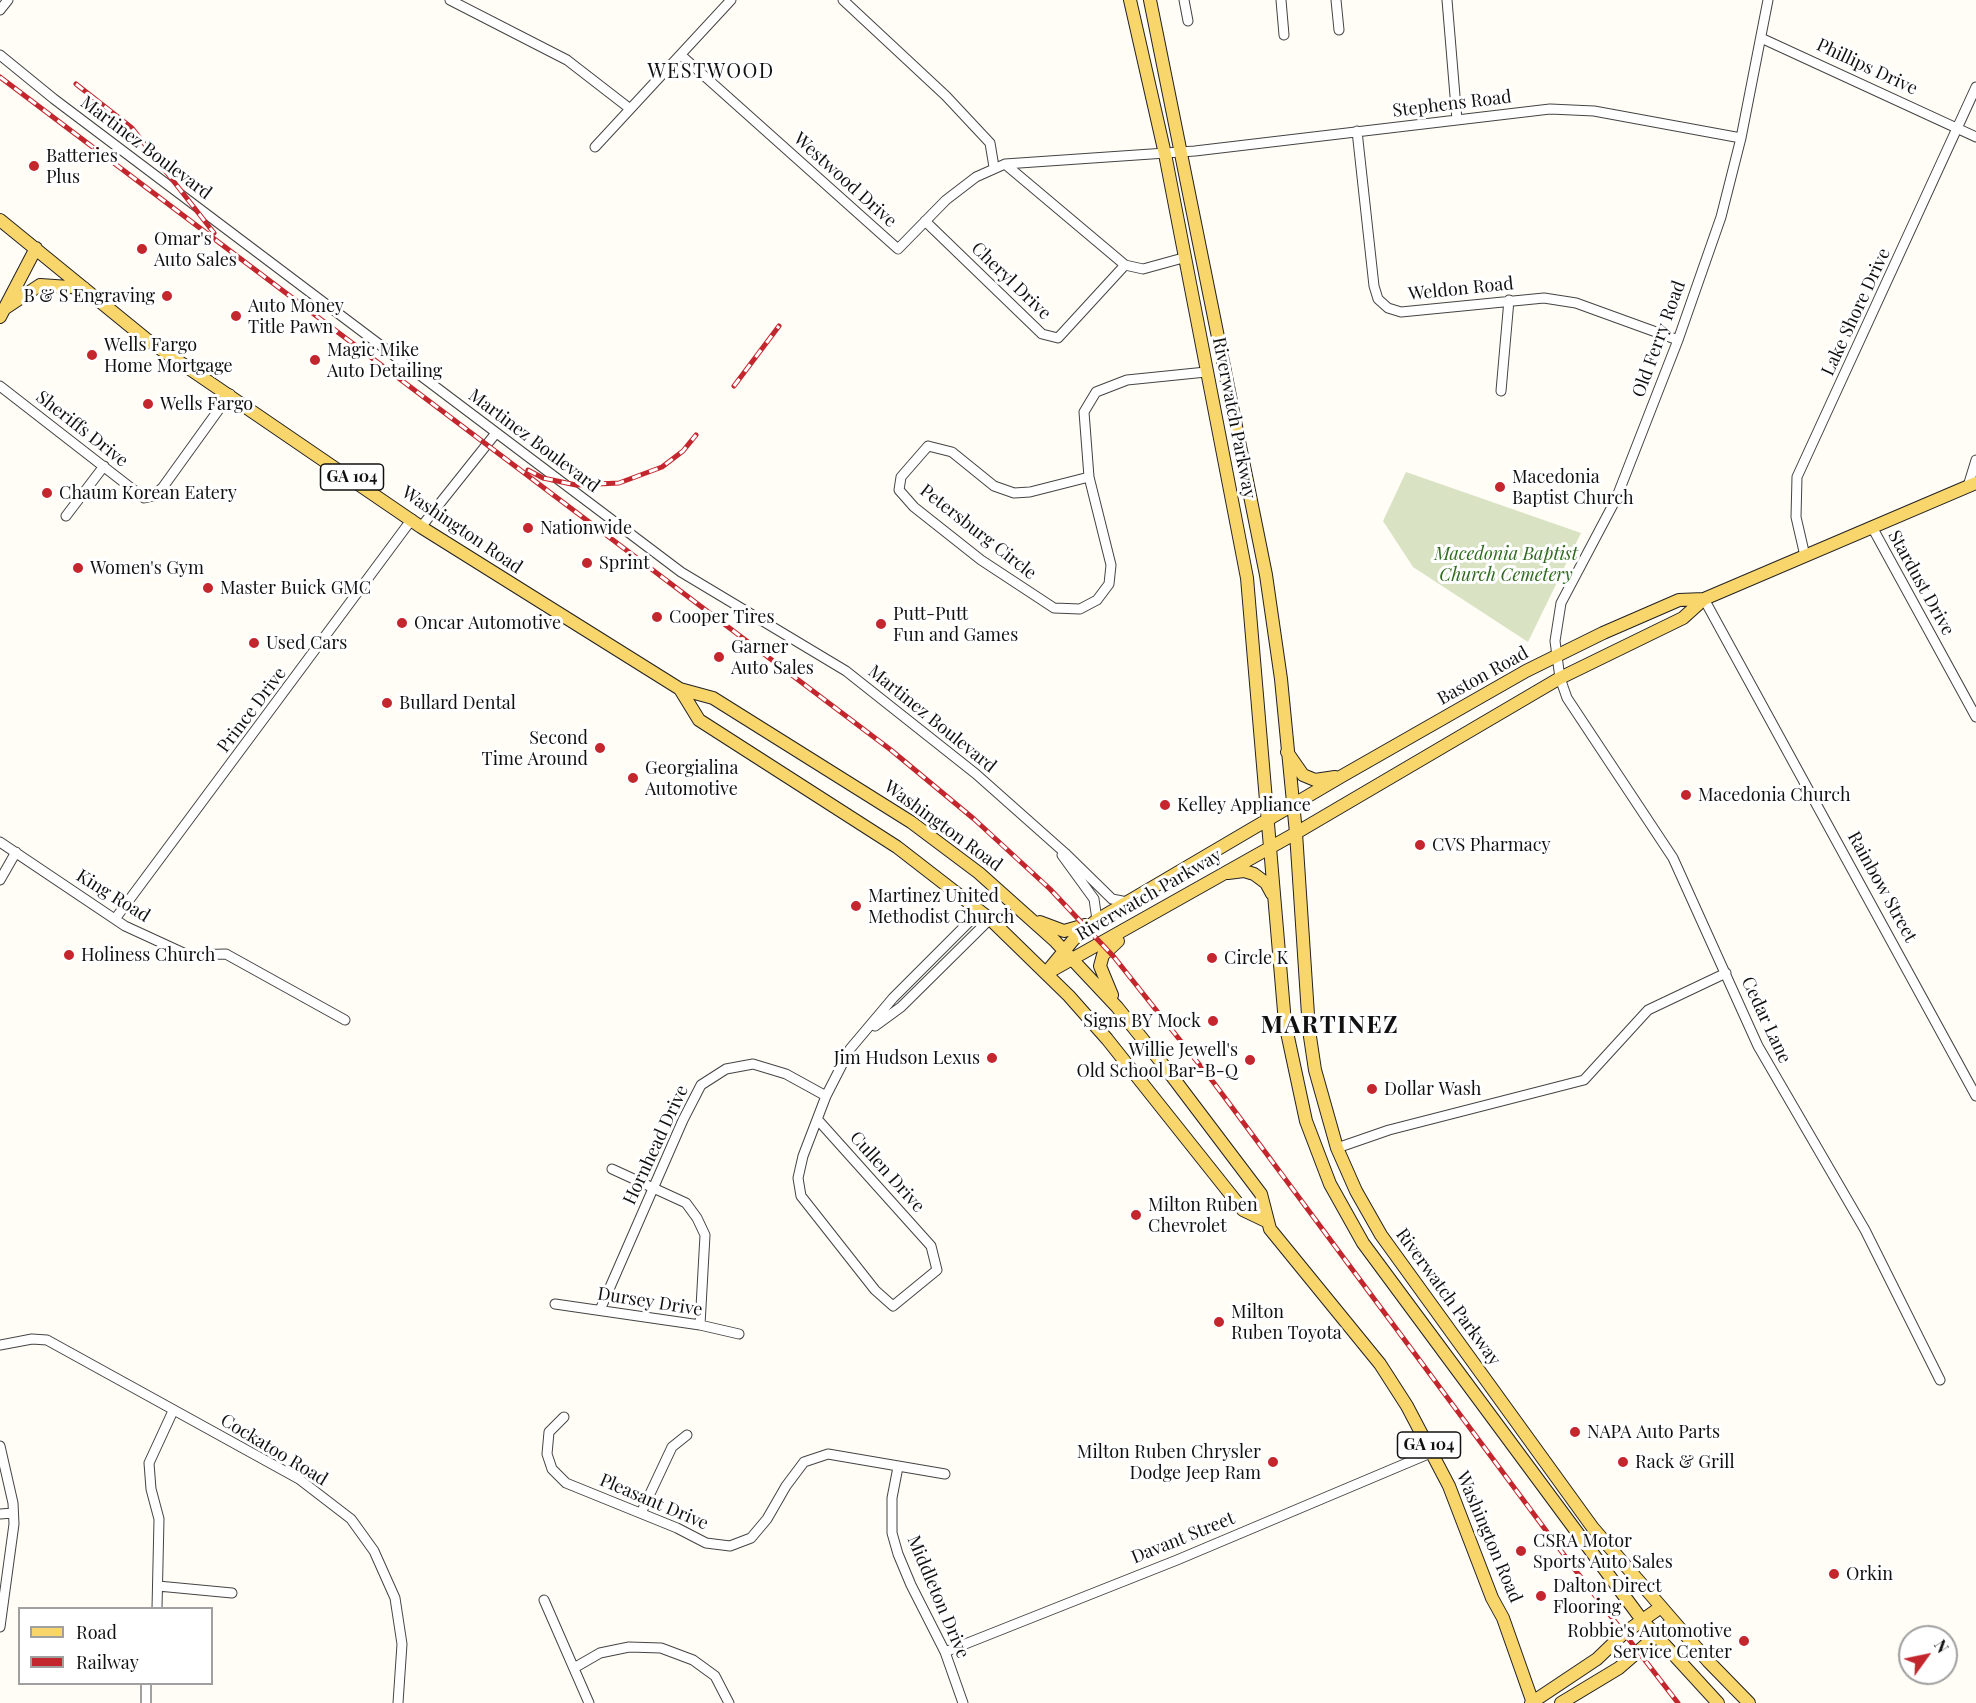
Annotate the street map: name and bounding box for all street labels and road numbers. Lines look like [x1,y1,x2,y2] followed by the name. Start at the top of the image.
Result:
[1813,34,1921,100] street label: Phillips Drive
[1391,86,1513,122] street label: Stephens Road
[76,92,216,204] street label: Martinez Boulevard
[789,128,901,232] street label: Westwood Drive
[967,238,1055,324] street label: Cheryl Drive
[1817,245,1895,379] street label: Lake Shore Drive
[1407,273,1515,305] street label: Weldon Road
[1628,278,1690,400] street label: Old Ferry Road
[1208,335,1260,501] street label: Riverwatch Parkway
[464,385,604,497] street label: Martinez Boulevard
[32,386,132,472] street label: Sheriffs Drive
[320,464,384,490] road number: GA 104
[916,480,1040,584] street label: Petersburg Circle
[398,482,526,578] street label: Washington Road
[1883,527,1959,639] street label: Stardust Drive
[1434,642,1532,710] street label: Baston Road
[864,661,1000,777] street label: Martinez Boulevard
[213,663,291,757] street label: Prince Drive
[880,776,1006,876] street label: Washington Road
[1843,828,1921,946] street label: Rainbow Street
[1073,845,1225,945] street label: Riverwatch Parkway
[72,865,154,927] street label: King Road
[1737,973,1795,1067] street label: Cedar Lane
[619,1082,693,1208] street label: Hornhead Drive
[845,1127,929,1217] street label: Cullen Drive
[1391,1224,1505,1370] street label: Riverwatch Parkway
[596,1283,704,1321] street label: Dursey Drive
[216,1410,332,1490] street label: Cockatoo Road
[1398,1432,1460,1458] road number: GA 104
[1452,1468,1526,1606] street label: Washington Road
[596,1469,712,1535] street label: Pleasant Drive
[1128,1507,1238,1569] street label: Davant Street
[902,1532,974,1662] street label: Middleton Drive

